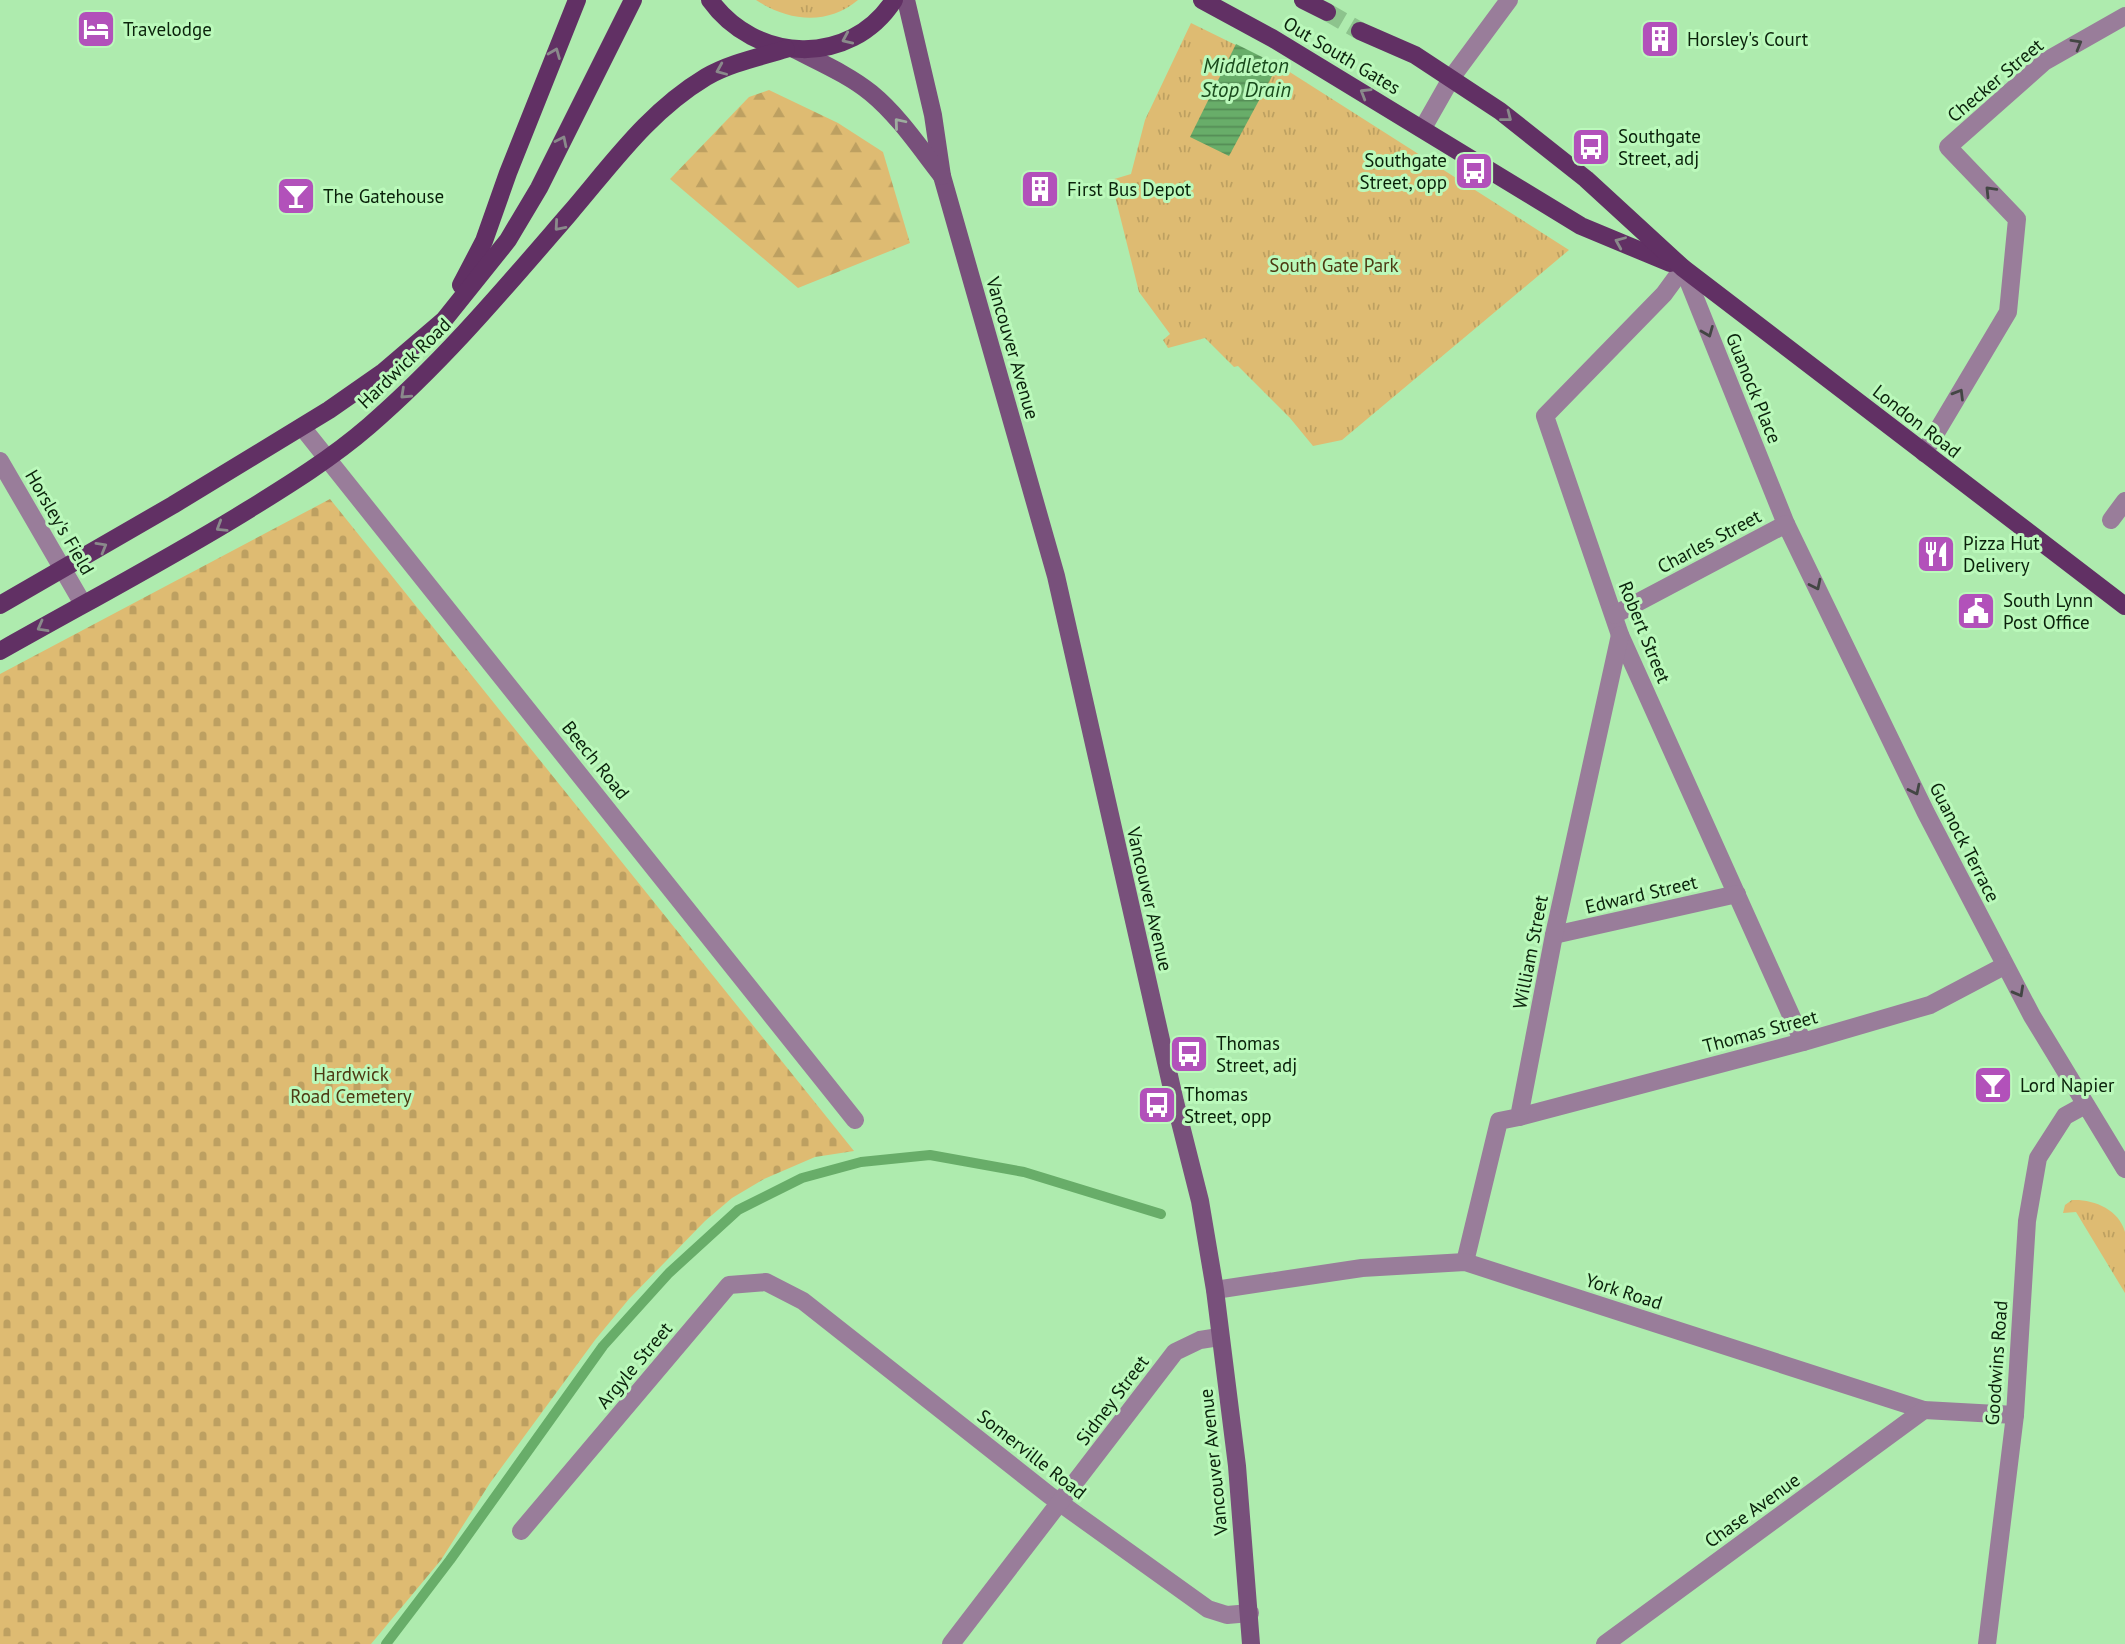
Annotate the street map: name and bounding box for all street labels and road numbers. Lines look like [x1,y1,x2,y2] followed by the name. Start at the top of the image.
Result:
[1279,11,1405,99] street label: Out South Gates
[1942,33,2048,127] street label: Checker Street
[981,273,1045,422] street label: Vancouver Avenue
[352,313,456,413] street label: Hardwick Road
[1721,329,1787,447] street label: Guanock Place
[1868,379,1966,463] street label: London Road
[20,465,100,579] street label: Horsley's Field
[1653,503,1765,578] street label: Charles Street
[1614,578,1676,687] street label: Robert Street
[557,716,635,804] street label: Beech Road
[1924,778,2006,906] street label: Guanock Terrace
[1122,824,1178,973] street label: Vancouver Avenue
[1583,869,1700,919] street label: Edward Street
[1507,892,1553,1011] street label: William Street
[1700,1004,1820,1058] street label: Thomas Street
[1583,1267,1665,1315] street label: York Road
[1980,1300,2012,1426] street label: Goodwins Road
[591,1316,677,1413] street label: Argyle Street
[1070,1350,1154,1450] street label: Sidney Street
[1193,1388,1233,1537] street label: Vancouver Avenue
[973,1404,1091,1504] street label: Somerville Road
[1700,1467,1804,1553] street label: Chase Avenue

